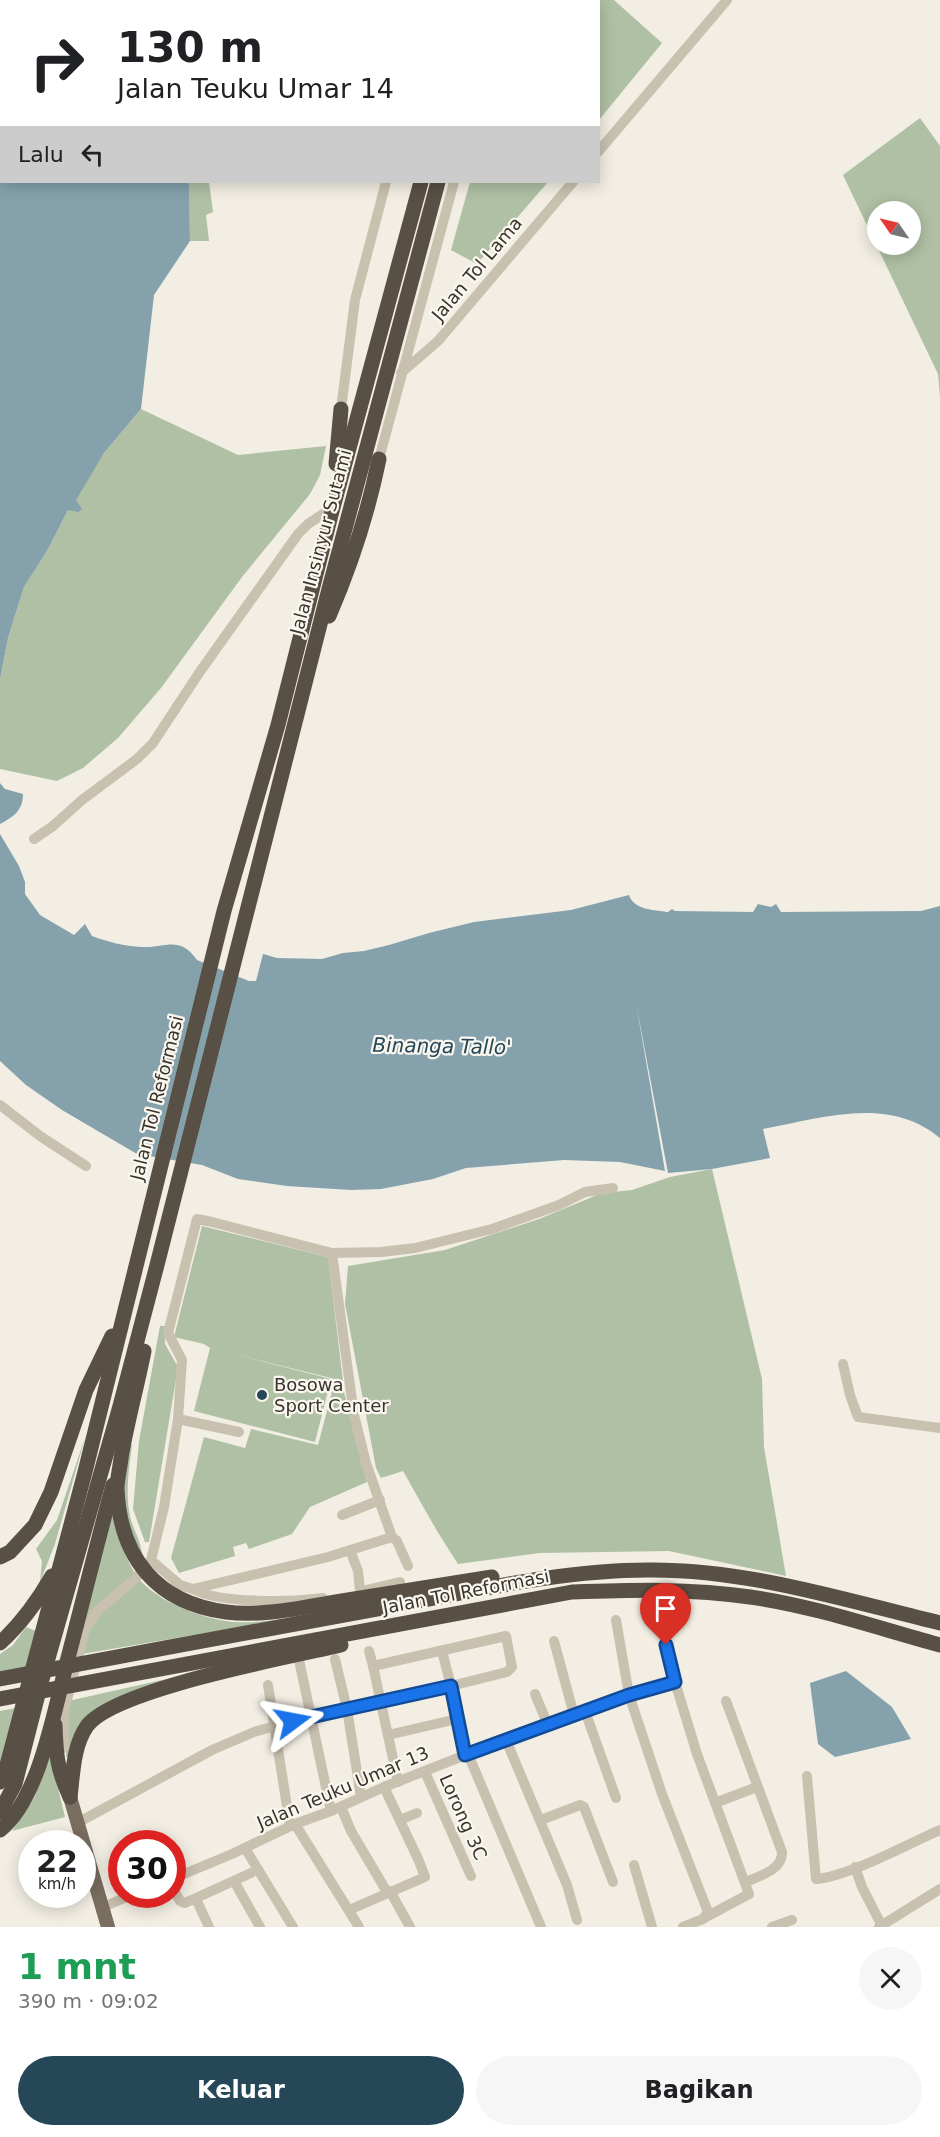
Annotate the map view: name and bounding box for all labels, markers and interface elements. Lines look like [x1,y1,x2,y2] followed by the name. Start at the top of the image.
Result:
[117,23,263,72] text: 130 m
[18,24,96,102] icon: right
[117,73,394,104] text: Jalan Teuku Umar 14
[76,138,109,171] icon: left
[18,142,64,167] text: Lalu
[867,201,921,255] north arrow
[867,201,921,255] map controls
[427,213,526,326] street label: Jalan Tol Lama
[285,447,355,638] street label: Jalan Insinyur Sutami
[126,1013,187,1184] street label: Jalan Tol Reformasi
[372,1033,512,1059] water label: Binanga Tallo'
[274,1374,389,1416] place label: Bosowa Sport Center
[255,1388,269,1402] marker: Bosowa Sport Center
[380,1565,551,1618] street label: Jalan Tol Reformasi
[640,1583,691,1645] pin
[649,1592,682,1625] icon: arrive
[261,1689,325,1753] position arrow
[253,1742,432,1834] street label: Jalan Teuku Umar 13
[435,1771,492,1863] street label: Lorong 3C
[108,1830,186,1908] speed limit sign: 30
[36,1844,78,1879] text: 22
[38,1875,76,1893] text: km/h
[18,1946,136,1987] text: 1 mnt
[859,1947,922,2010] button: close
[18,1989,159,2013] text: 390 m · 09:02
[18,2056,464,2125] button: Keluar
[476,2056,922,2125] button: Bagikan

